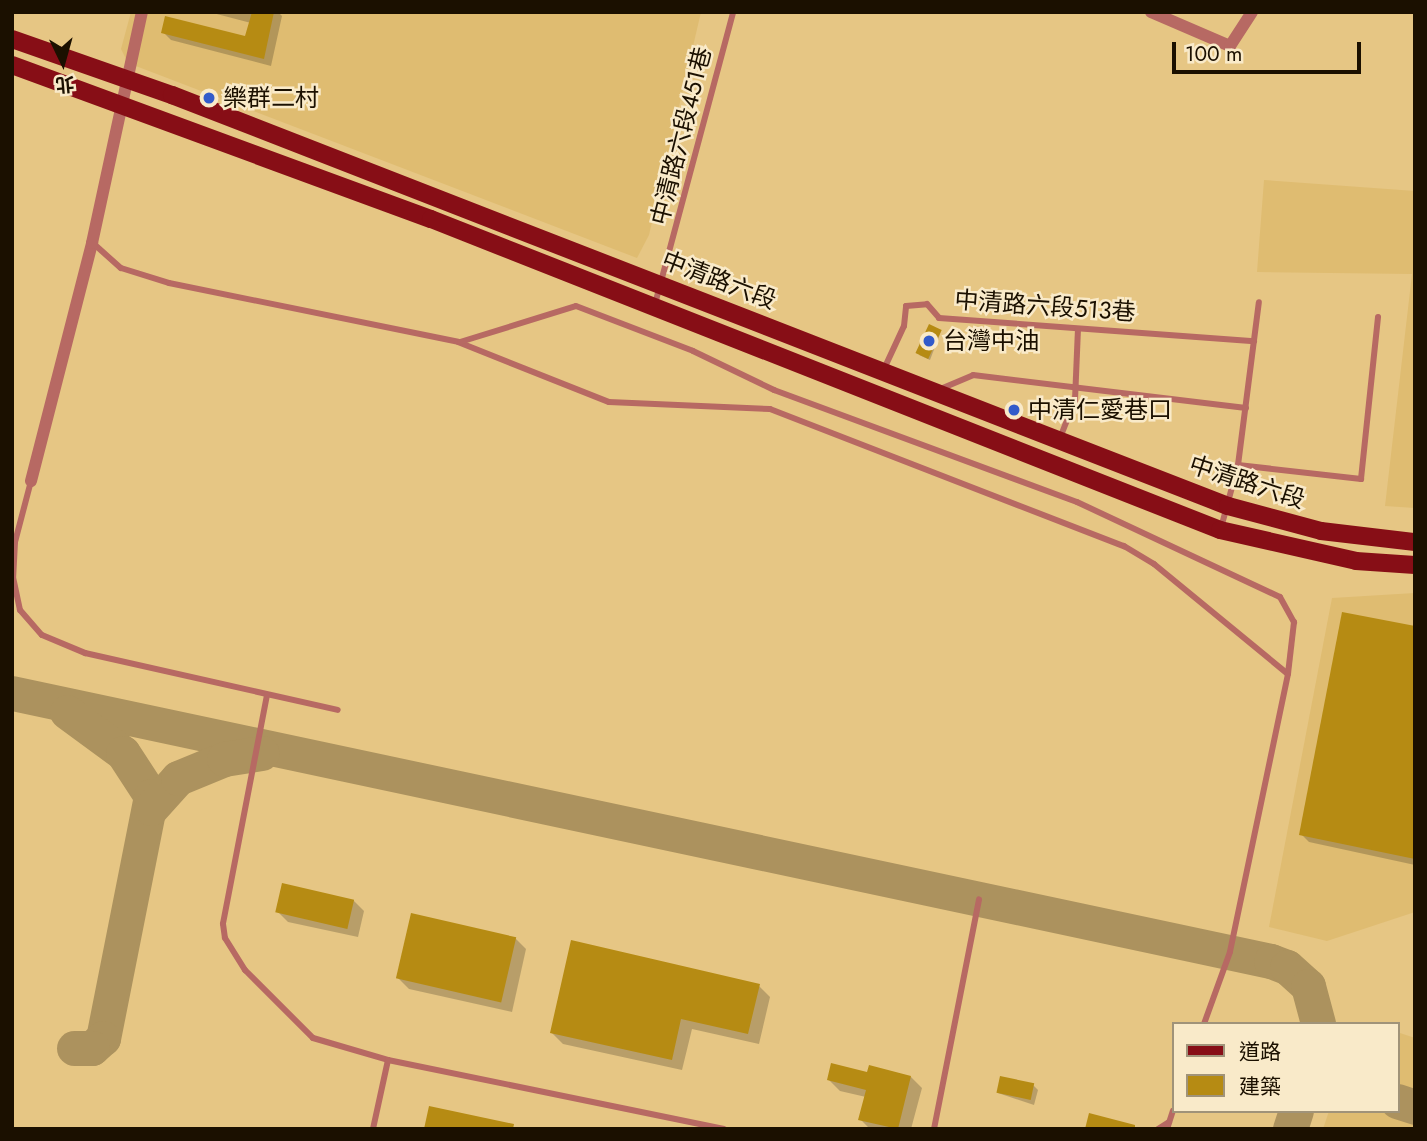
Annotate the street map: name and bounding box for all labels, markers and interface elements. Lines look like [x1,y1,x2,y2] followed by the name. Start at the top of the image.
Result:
[28,28,98,98] north arrow
[1175,28,1364,72] scale bar
[1185,39,1242,69] text: 100 m
[645,44,717,228] street label: 中清路六段451巷
[54,70,76,99] text: 北
[223,84,319,112] place label: 樂群二村
[201,90,217,106] marker: 樂群二村
[658,245,780,315] street label: 中清路六段
[953,285,1137,327] street label: 中清路六段513巷
[943,327,1039,355] place label: 台灣中油
[921,333,937,349] marker: 台灣中油
[1028,396,1172,424] place label: 中清仁愛巷口
[1006,402,1022,418] marker: 中清仁愛巷口
[1185,450,1309,514] street label: 中清路六段
[1172,1022,1399,1113] legend
[1239,1037,1281,1067] text: 道路
[1239,1072,1281,1102] text: 建築

